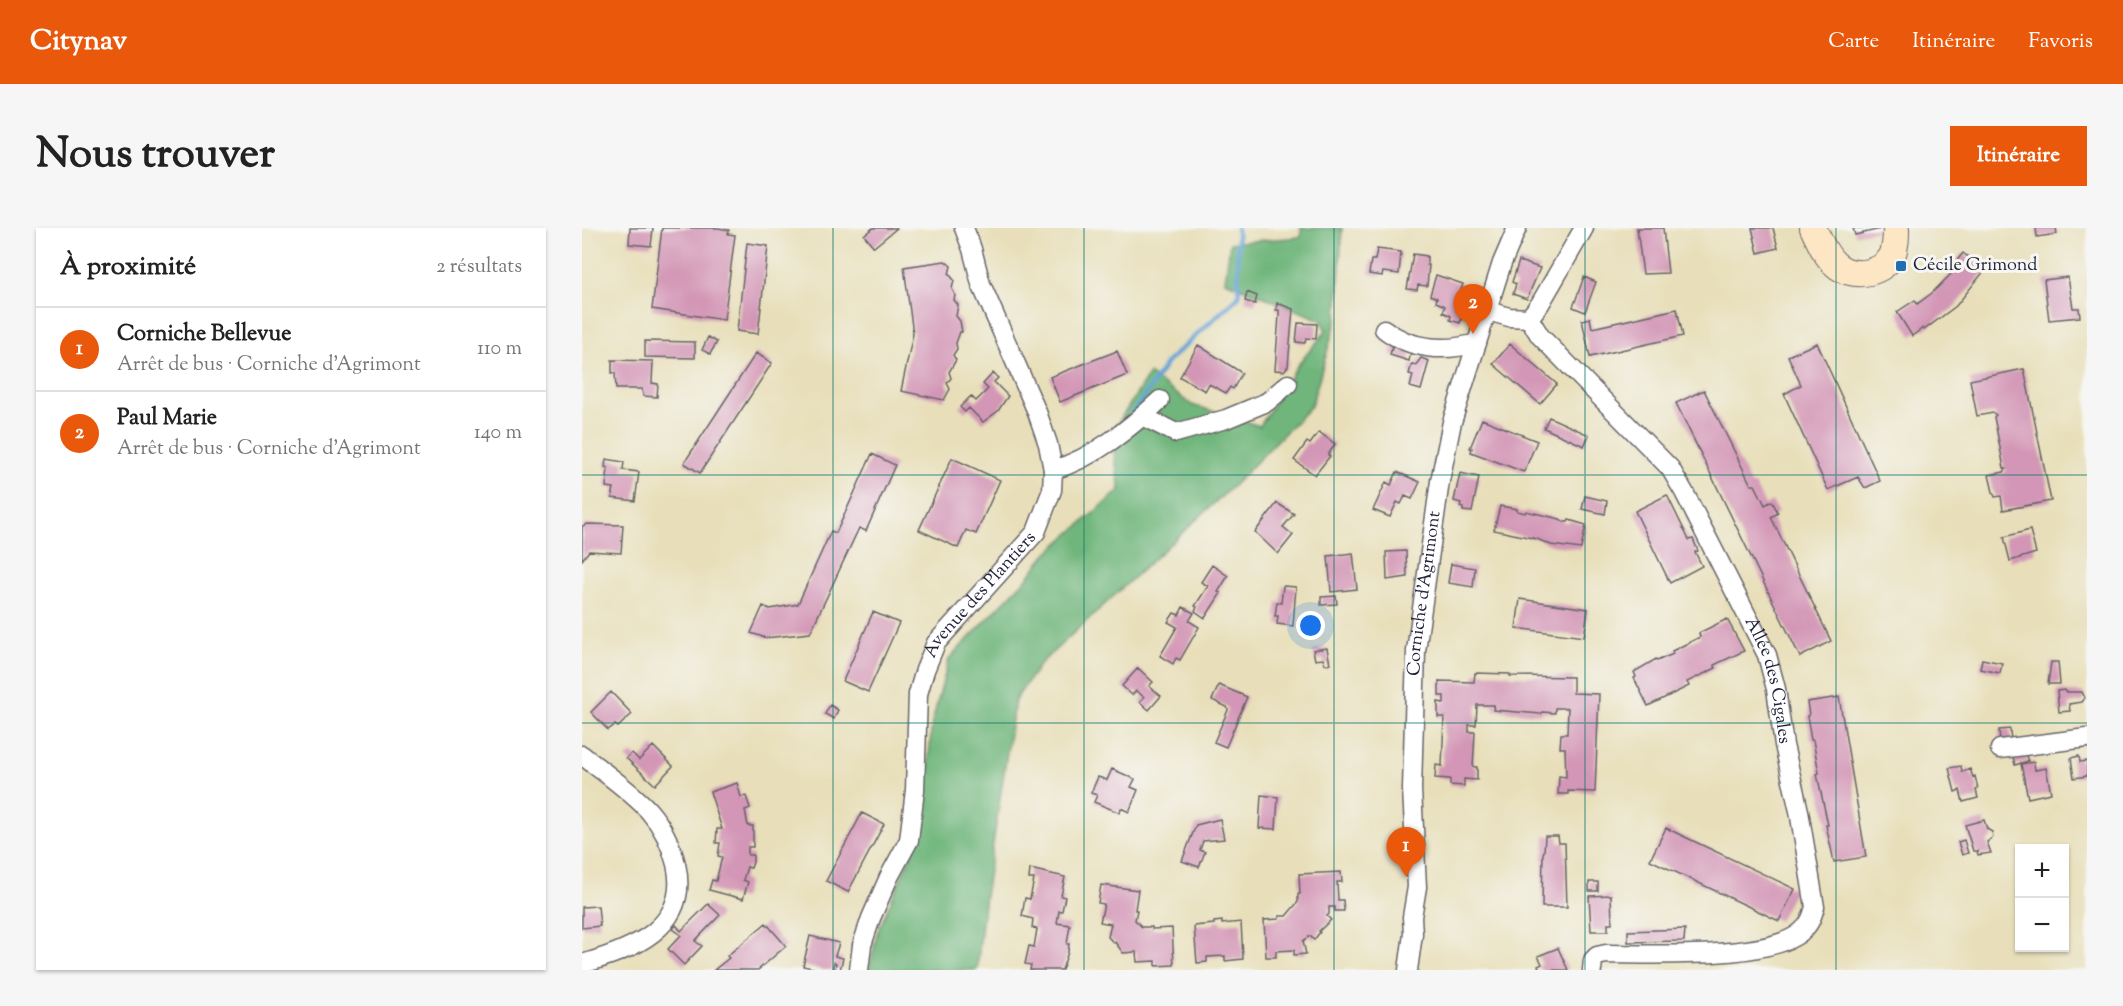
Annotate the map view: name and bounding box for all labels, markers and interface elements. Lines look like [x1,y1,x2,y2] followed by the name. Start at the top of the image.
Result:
[30,22,127,62] text: Citynav
[1828,27,1879,57] text: Carte
[1912,27,1995,57] text: Itinéraire
[2028,27,2093,57] text: Favoris
[36,126,275,186] text: Nous trouver
[1950,126,2087,186] button: Itinéraire
[60,249,196,286] text: À proximité
[436,253,522,282] text: 2 résultats
[1913,253,2037,279] place label: Cécile Grimond
[1894,259,1908,273] marker: Cécile Grimond
[1454,285,1492,334] pin: 2
[117,319,291,351] text: Corniche Bellevue
[76,335,83,364] text: 1
[477,335,522,364] text: 110 m
[117,351,421,380] text: Arrêt de bus · Corniche d'Agrimont
[117,403,217,435] text: Paul Marie
[75,419,84,448] text: 2
[474,419,522,448] text: 140 m
[117,435,421,464] text: Arrêt de bus · Corniche d'Agrimont
[1402,510,1449,676] street label: Corniche d'Agrimont
[918,526,1043,662] street label: Avenue des Plantiers
[1296,611,1325,640] your location
[1737,613,1797,746] street label: Allée des Cigales
[1386,828,1426,877] pin: 1
[2015,844,2069,952] map controls
[2015,844,2069,898] button: +
[2015,898,2069,952] button: −

